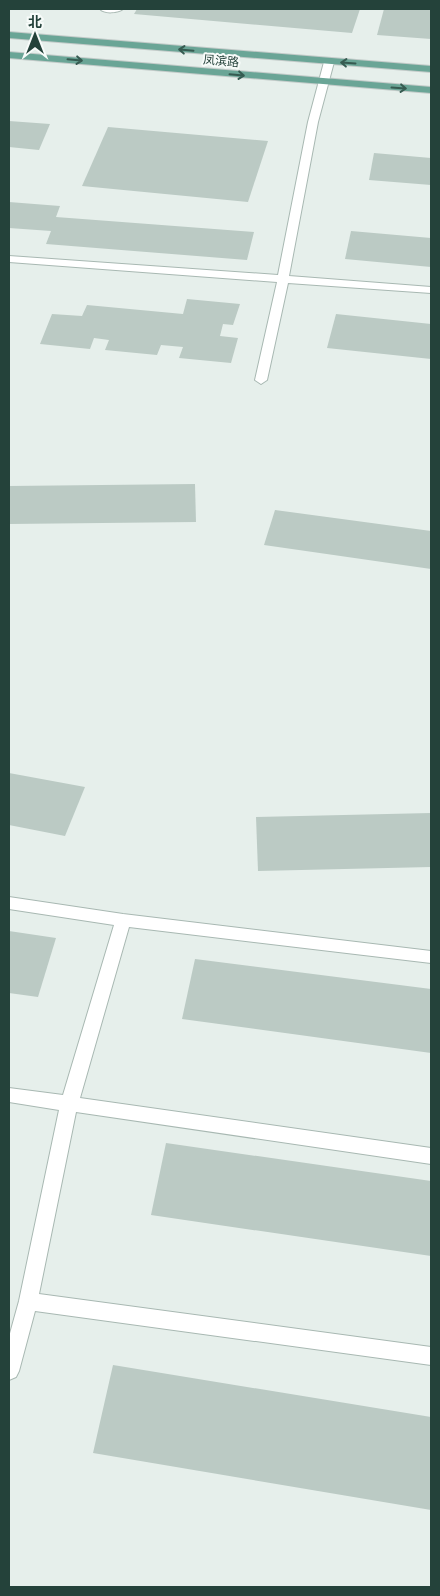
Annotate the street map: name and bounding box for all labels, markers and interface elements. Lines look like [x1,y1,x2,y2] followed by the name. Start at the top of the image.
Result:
[10,10,60,60] north arrow
[28,14,42,31] text: 北
[178,45,194,54] one-way arrow
[202,52,240,70] street label: 凤滨路
[66,56,82,65] one-way arrow
[340,58,356,68] one-way arrow
[228,70,244,79] one-way arrow
[390,83,406,93] one-way arrow

